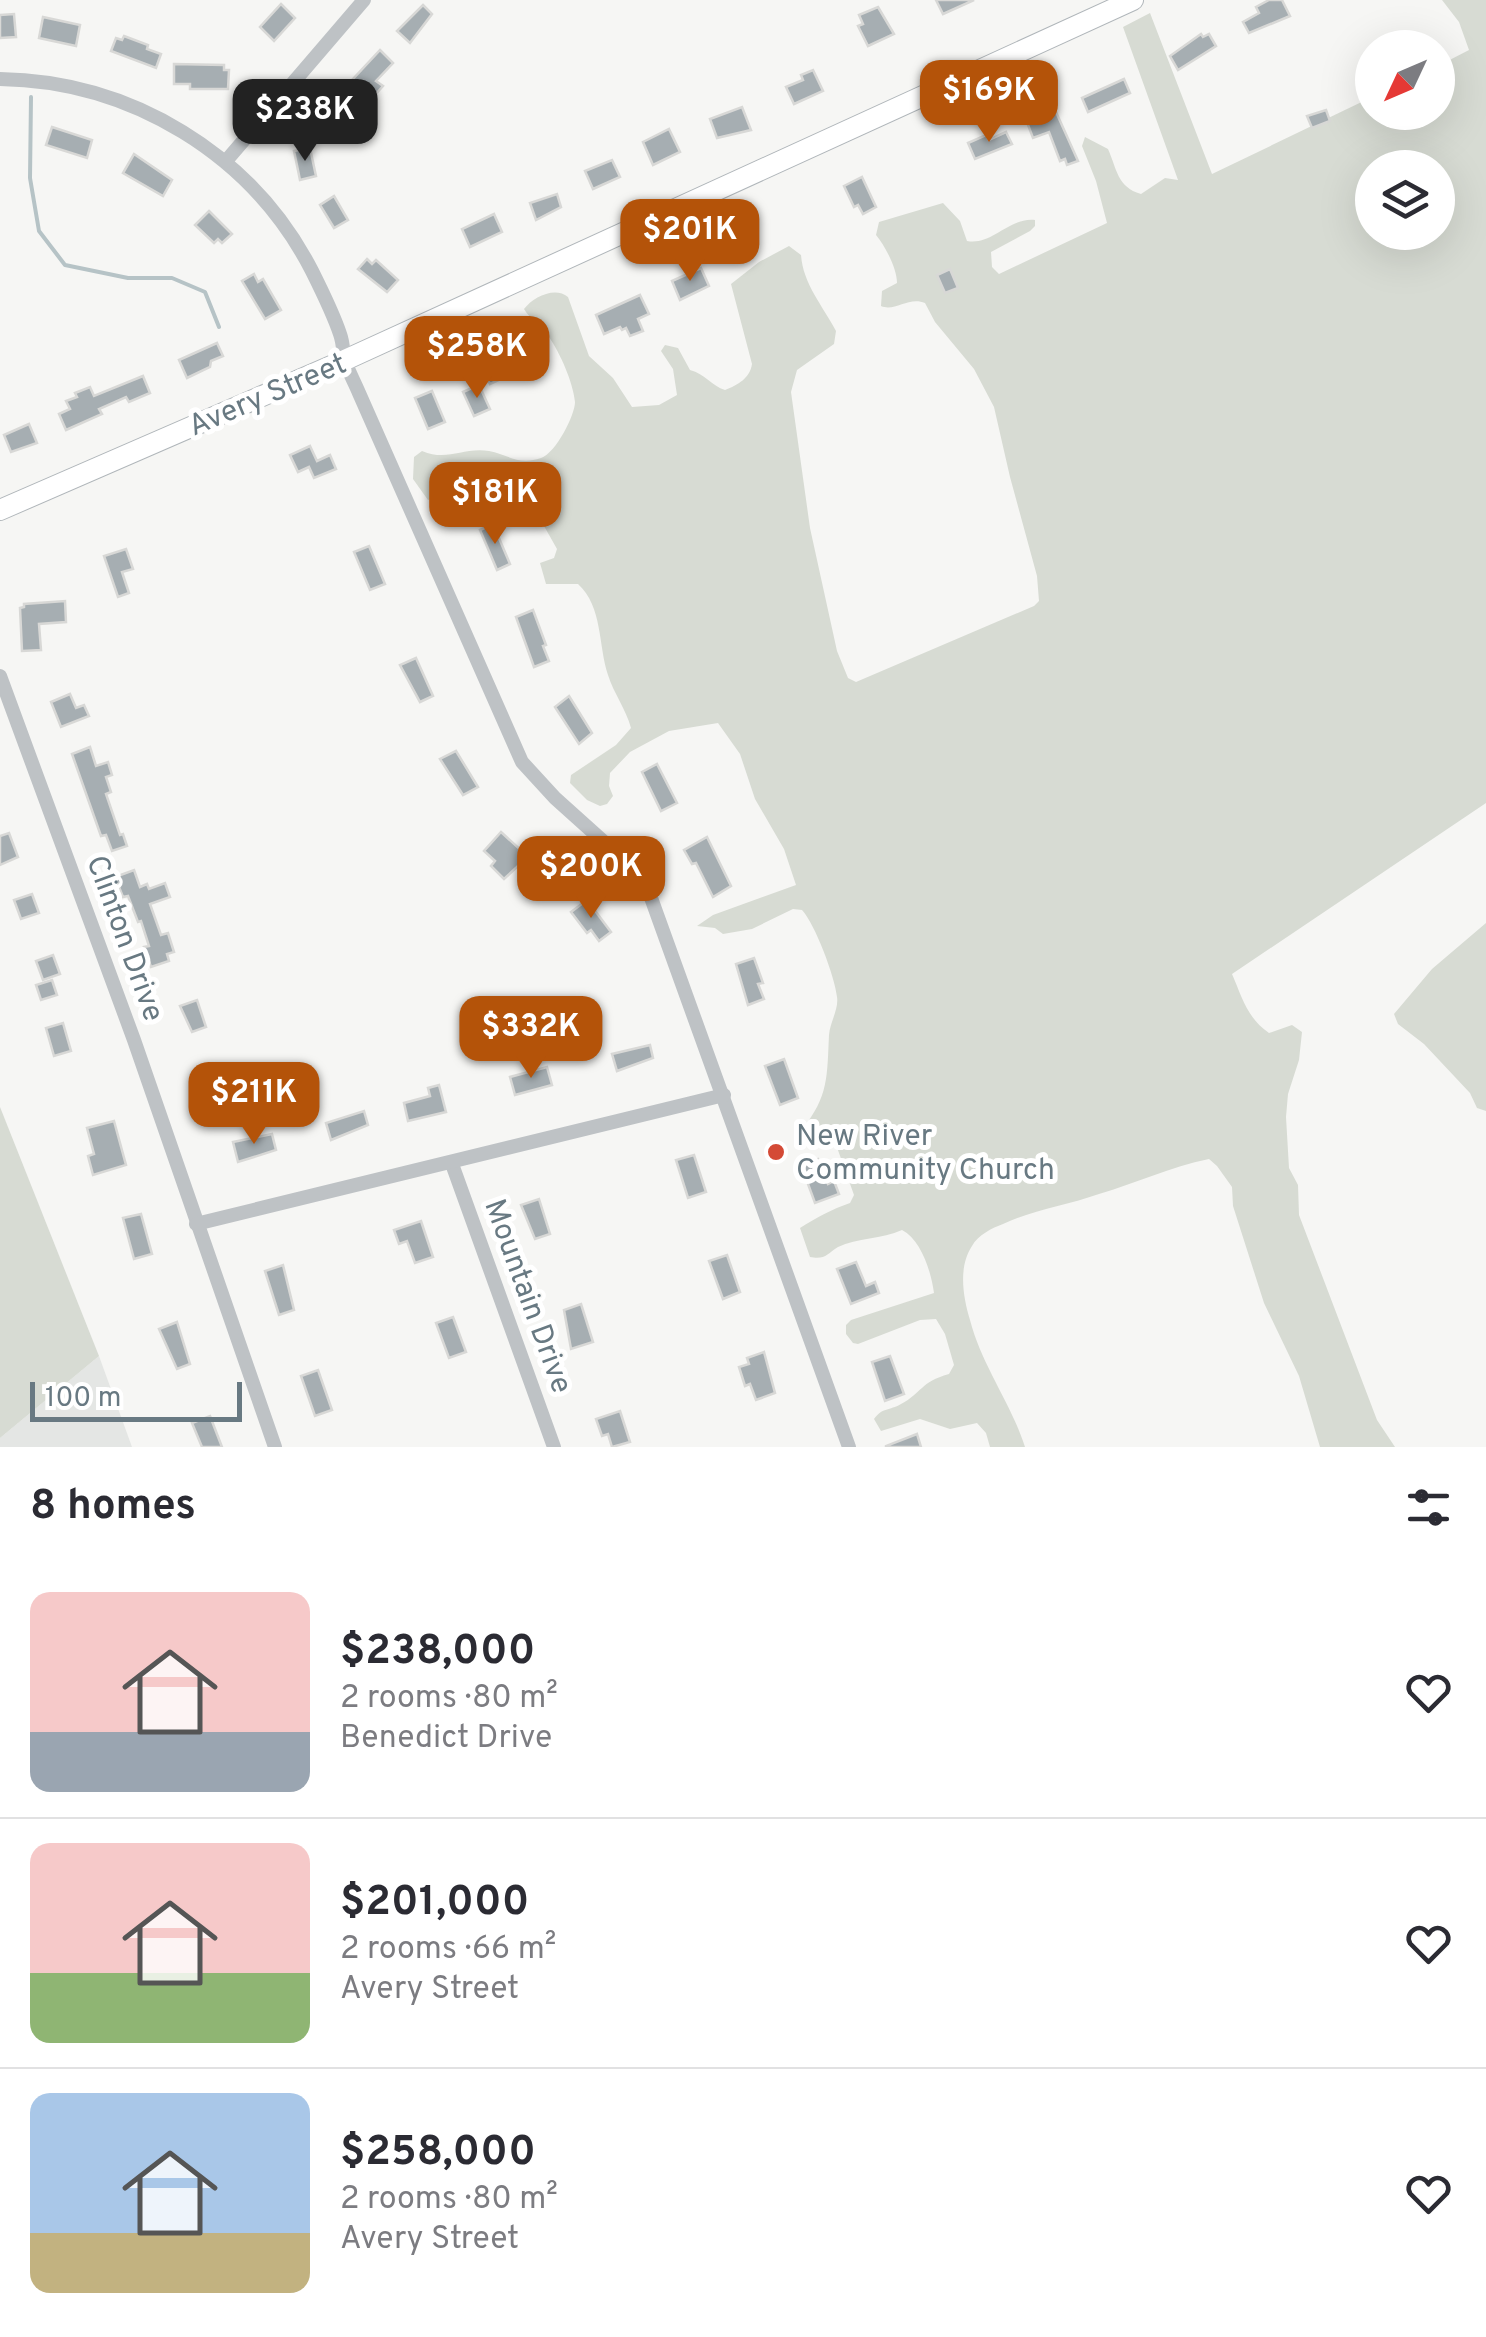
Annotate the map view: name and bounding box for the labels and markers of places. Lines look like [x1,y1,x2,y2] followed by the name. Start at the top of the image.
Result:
[919,60,1059,145] pin: $169K
[235,79,375,164] pin: $238K
[620,199,760,284] pin: $201K
[407,316,547,401] pin: $258K
[425,462,565,547] pin: $181K
[521,836,661,921] pin: $200K
[461,996,601,1081] pin: $332K
[184,1062,324,1147] pin: $211K
[796,1119,1055,1190] place label: New River Community Church
[765,1141,787,1163] marker: New River Community Church

